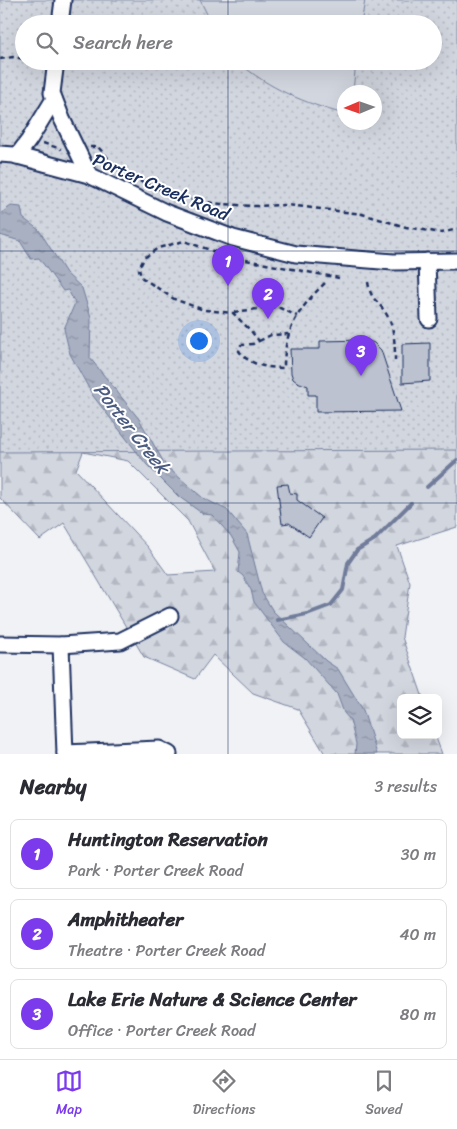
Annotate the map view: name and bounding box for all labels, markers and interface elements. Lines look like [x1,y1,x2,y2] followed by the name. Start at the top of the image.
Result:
[15,15,442,70] search box
[73,26,173,59] text: Search here
[33,29,61,57] icon: search
[337,85,382,130] north arrow
[88,144,236,231] street label: Porter Creek Road
[212,245,244,286] pin: 1
[252,278,284,319] pin: 2
[186,328,212,354] your location
[345,335,377,376] pin: 3
[85,375,180,483] water label: Porter Creek
[397,694,442,739] map controls
[397,694,442,739] button: layers
[20,768,86,806] text: Nearby
[374,772,437,801] text: 3 results
[68,823,268,856] text: Huntington Reservation
[34,840,40,869] text: 1
[401,840,436,869] text: 30 m
[68,856,243,885] text: Park · Porter Creek Road
[68,903,183,936] text: Amphitheater
[32,920,42,949] text: 2
[399,920,436,949] text: 40 m
[68,936,265,965] text: Theatre · Porter Creek Road
[68,983,356,1016] text: Lake Erie Nature & Science Center
[33,1000,41,1029] text: 3
[400,1000,436,1029] text: 80 m
[68,1016,256,1045] text: Office · Porter Creek Road
[55,1067,83,1122] tab: Map
[193,1067,255,1122] tab: Directions
[365,1067,402,1122] tab: Saved

